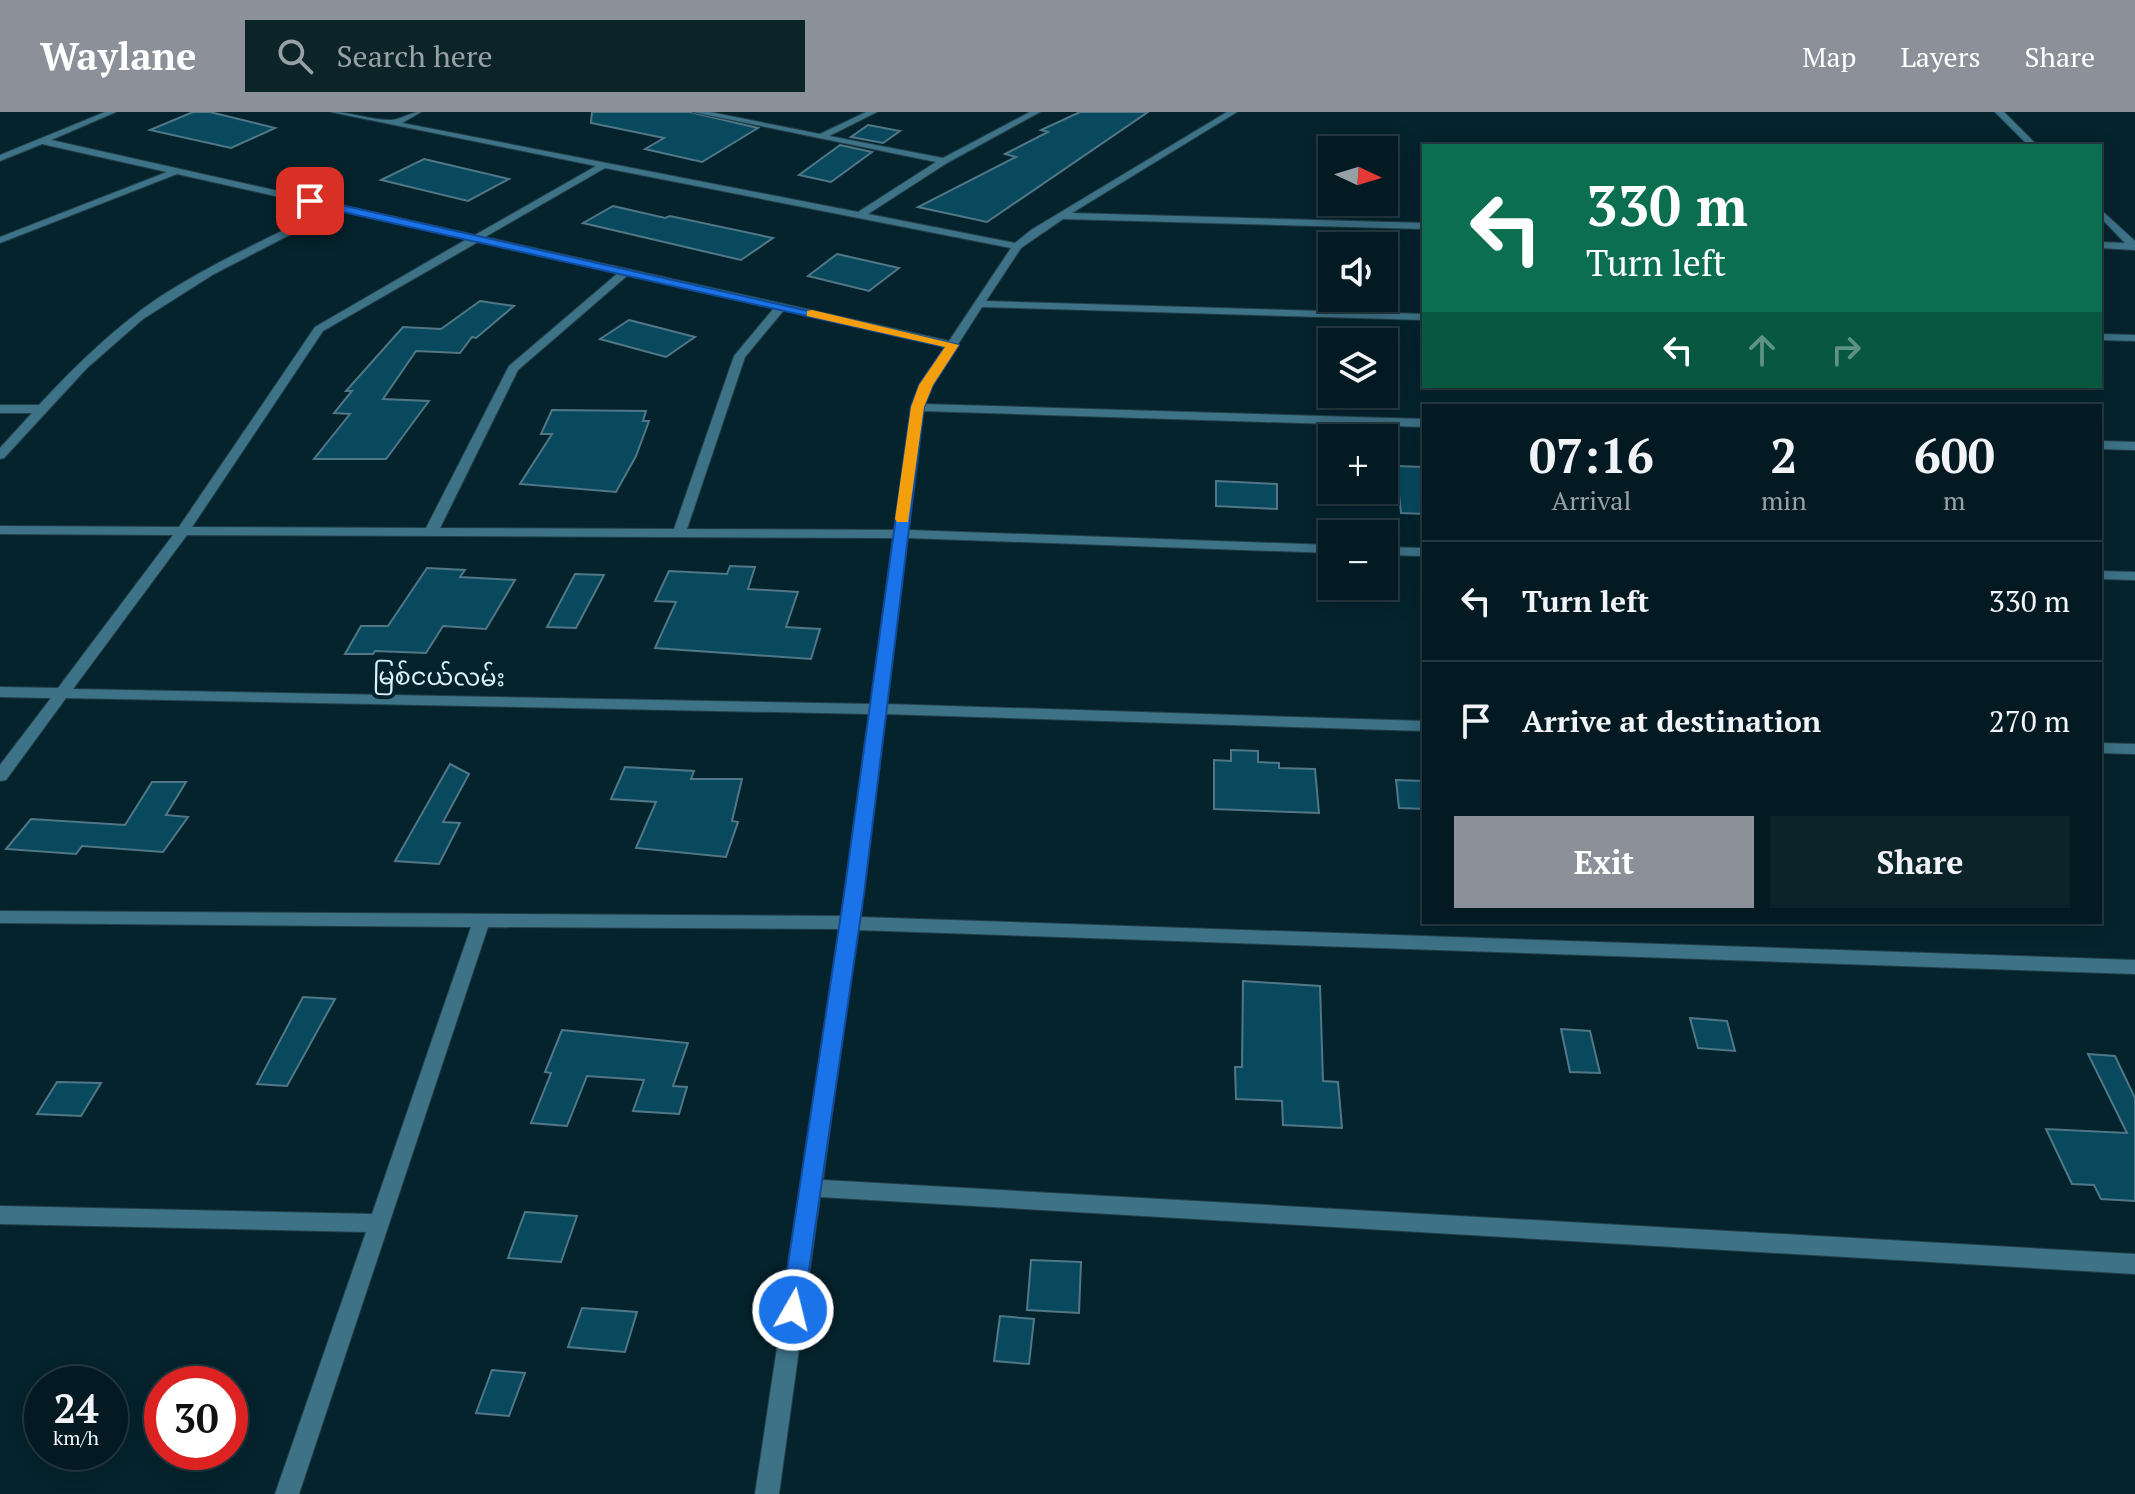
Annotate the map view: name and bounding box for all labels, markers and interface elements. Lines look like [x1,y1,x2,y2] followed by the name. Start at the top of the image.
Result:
[245,20,805,92] search box
[40,31,197,81] text: Waylane
[273,34,317,78] icon: search
[337,36,493,76] text: Search here
[1802,38,1856,75] text: Map
[1900,38,1981,75] text: Layers
[2025,38,2095,75] text: Share
[1318,136,1398,216] north arrow
[1318,136,1398,600] map controls
[276,167,344,235] pin
[1586,168,1748,242] text: 330 m
[1454,176,1558,280] icon: left
[288,179,332,223] icon: arrive
[1318,232,1398,312] button: sound
[1586,239,1726,286] text: Turn left
[1318,328,1398,408] button: layers
[1656,328,1700,372] icon: left
[1740,328,1784,372] icon: ahead
[1824,328,1868,372] icon: right
[1529,423,1654,487] text: 07:16
[1770,423,1797,487] text: 2
[1914,423,1995,487] text: 600
[1318,424,1398,504] button: +
[1552,483,1631,517] text: Arrival
[1761,483,1807,517] text: min
[1943,483,1966,517] text: m
[1318,520,1398,600] button: −
[1454,579,1498,623] icon: left
[1522,581,1649,621] text: Turn left
[1989,581,2070,621] text: 330 m
[373,659,505,697] street label: မြစ်ငယ်လမ်း
[1454,699,1498,743] icon: arrive
[1522,701,1821,741] text: Arrive at destination
[1989,701,2070,741] text: 270 m
[1454,816,1754,908] button: Exit
[1770,816,2070,908] button: Share
[751,1268,835,1352] position arrow
[144,1366,248,1470] speed limit sign: 30
[53,1381,99,1434] text: 24
[53,1424,99,1451] text: km/h

